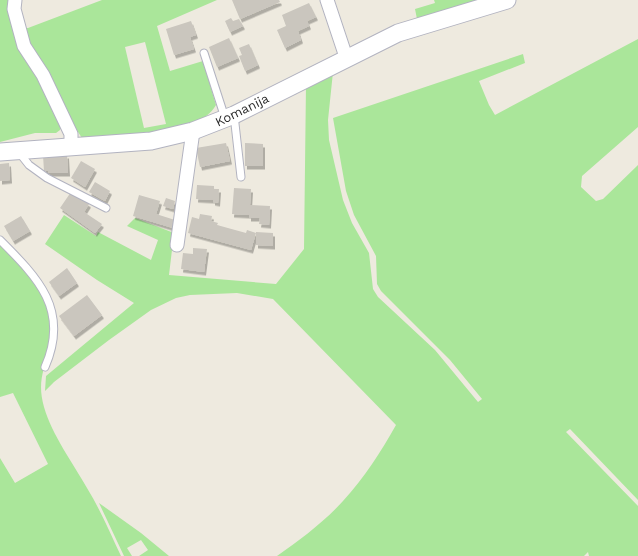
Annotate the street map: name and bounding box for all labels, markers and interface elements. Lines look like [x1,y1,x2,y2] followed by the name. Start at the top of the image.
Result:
[213,90,272,129] street label: Komanija

